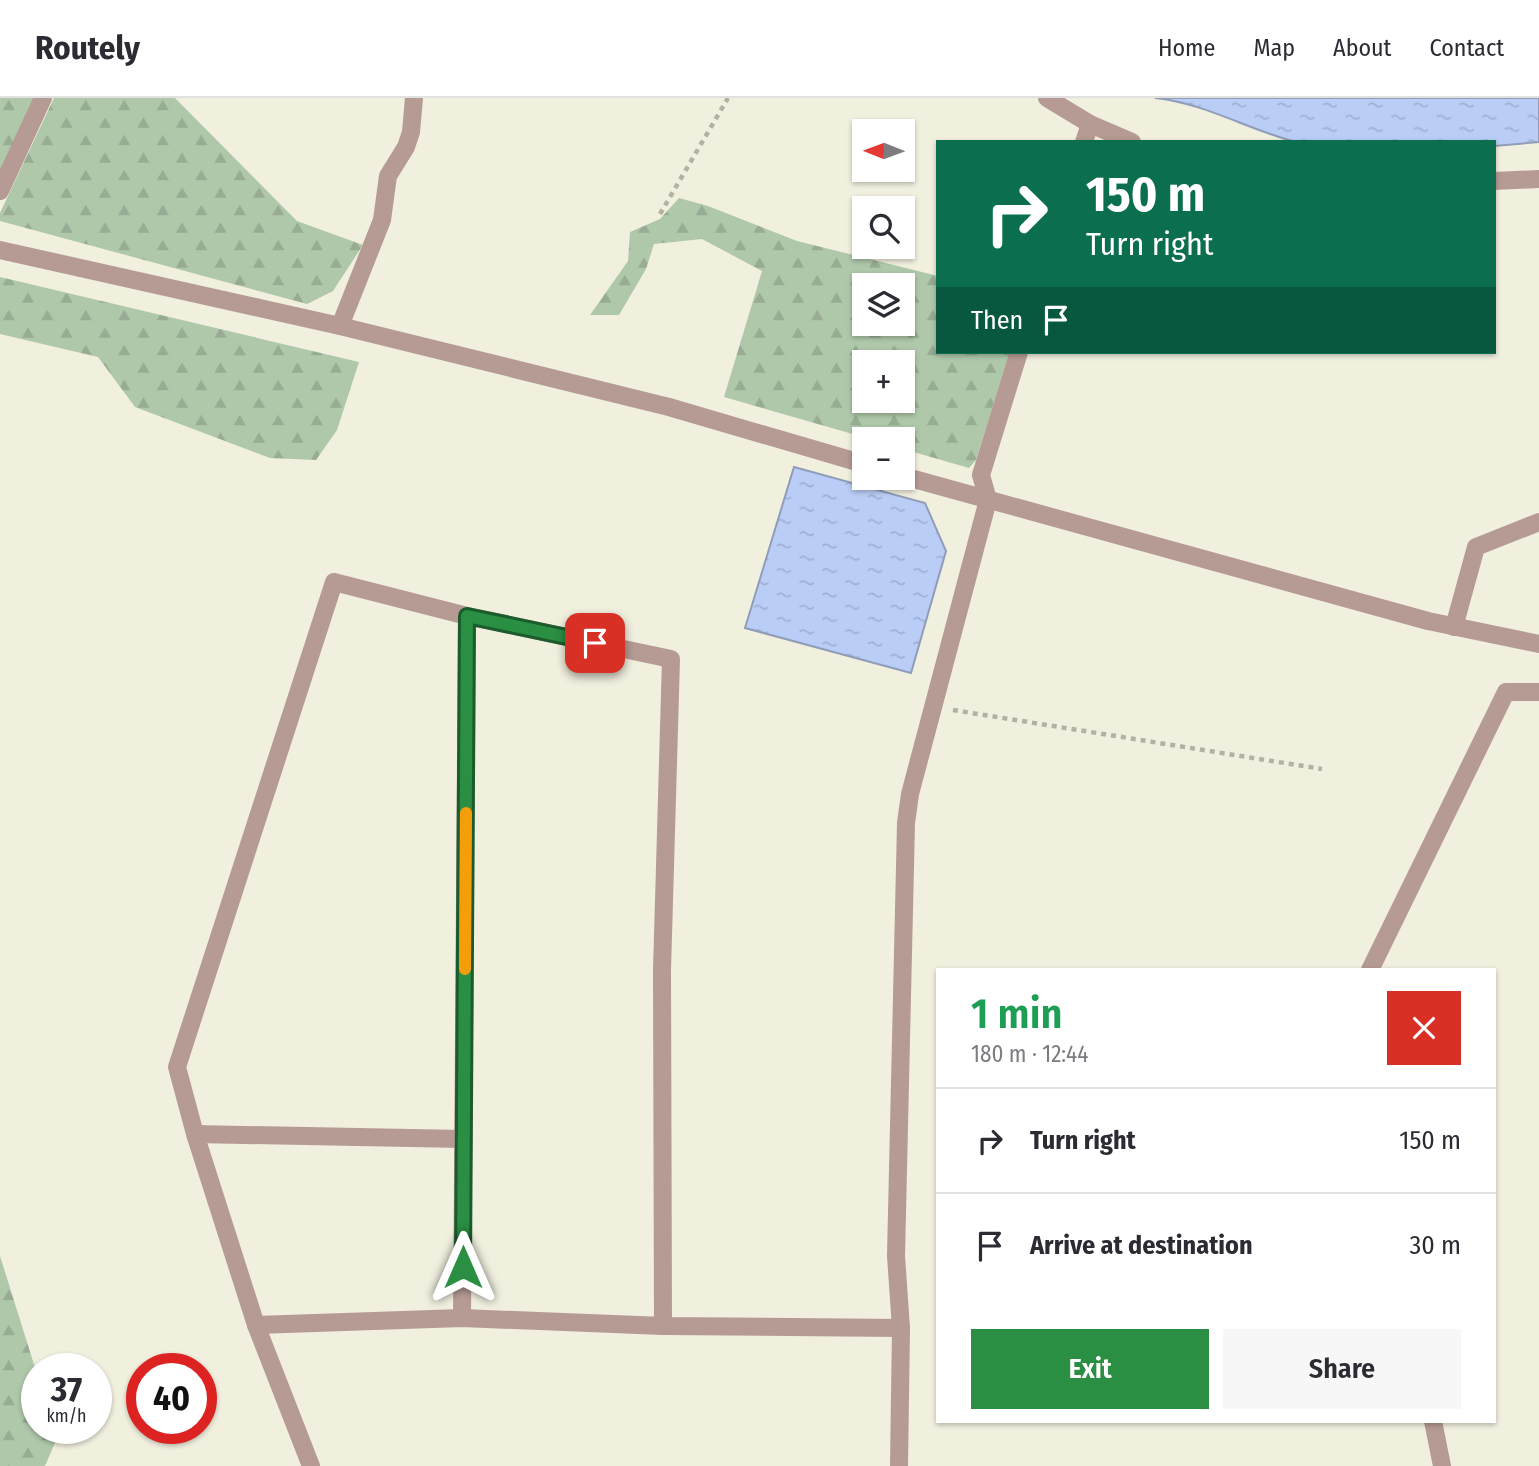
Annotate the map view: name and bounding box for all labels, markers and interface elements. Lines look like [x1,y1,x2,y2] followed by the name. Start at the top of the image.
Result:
[35,28,140,68] text: Routely
[1158,34,1215,62] text: Home
[1253,34,1295,62] text: Map
[1333,34,1391,62] text: About
[1429,34,1504,62] text: Contact
[852,119,915,182] north arrow
[852,119,915,490] map controls
[1086,165,1205,224] text: 150 m
[971,168,1062,259] icon: right
[852,196,915,259] button: search
[1086,225,1213,263] text: Turn right
[852,273,915,336] button: layers
[1037,301,1075,339] icon: arrive
[971,305,1023,336] text: Then
[852,350,915,413] button: +
[852,427,915,490] button: −
[565,613,625,673] pin
[576,624,614,662] icon: arrive
[971,989,1062,1039] text: 1 min
[1387,991,1461,1065] button: close
[971,1040,1088,1068] text: 180 m · 12:44
[971,1122,1009,1160] icon: right
[1030,1125,1136,1156] text: Turn right
[1399,1125,1461,1156] text: 150 m
[971,1227,1009,1265] icon: arrive
[426,1230,500,1304] position arrow
[1030,1230,1253,1261] text: Arrive at destination
[1410,1230,1461,1261] text: 30 m
[971,1329,1209,1409] button: Exit
[1223,1329,1461,1409] button: Share
[126,1353,217,1444] speed limit sign: 40
[51,1368,82,1410] text: 37
[46,1405,87,1427] text: km/h

